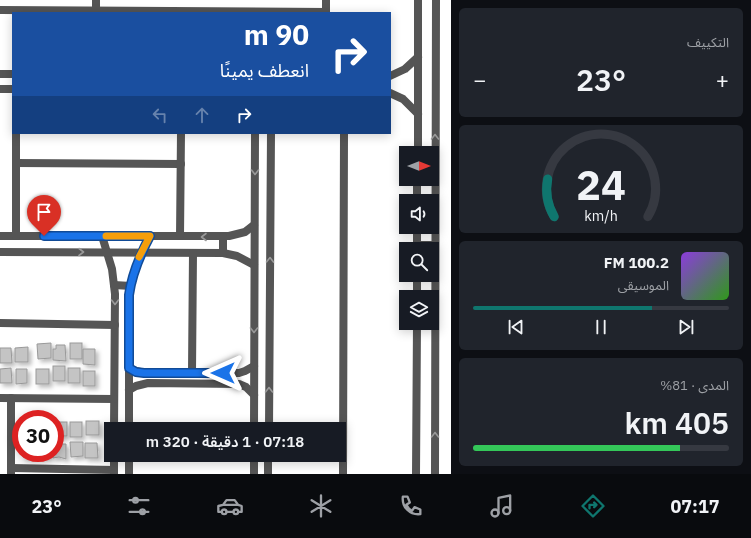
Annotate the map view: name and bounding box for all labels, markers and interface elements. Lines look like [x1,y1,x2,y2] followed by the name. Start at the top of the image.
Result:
[244,16,309,53] text: 90 m
[323,28,375,80] icon: right
[687,34,729,51] text: التكييف
[220,59,309,82] text: انعطف يمينًا
[576,60,626,99] text: 23°
[473,65,486,94] text: −
[716,65,729,94] text: +
[149,104,171,126] icon: left
[191,104,213,126] icon: ahead
[233,104,255,126] icon: right
[431,134,439,140] one-way arrow
[399,146,439,186] north arrow
[399,146,439,330] map controls
[576,157,626,211] text: 24
[251,169,259,175] one-way arrow
[399,194,439,234] button: sound
[27,195,61,236] pin
[33,201,55,223] icon: arrive
[584,205,618,224] text: km/h
[201,232,207,241] one-way arrow
[399,242,439,282] button: search
[78,248,84,256] one-way arrow
[604,253,669,272] text: 100.2 FM
[266,257,274,263] one-way arrow
[618,277,669,294] text: الموسيقى
[399,290,439,330] button: layers
[111,299,119,305] one-way arrow
[505,316,527,338] icon: previous
[590,316,612,338] icon: pause
[675,316,697,338] icon: next
[250,327,258,333] one-way arrow
[202,352,244,394] position arrow
[660,377,729,394] text: المدى · 81%
[265,387,273,393] one-way arrow
[624,403,729,442] text: 405 km
[12,410,64,462] speed limit sign: 30
[146,432,304,451] text: 07:18 · 1 دقيقة · 320 m
[431,432,439,438] one-way arrow
[125,492,153,520] icon: filters
[216,492,244,520] icon: car
[307,492,335,520] icon: climate
[397,492,425,520] icon: phone
[488,492,516,520] icon: music
[579,492,607,520] icon: directions
[32,495,62,518] text: 23°
[670,495,720,518] text: 07:17

